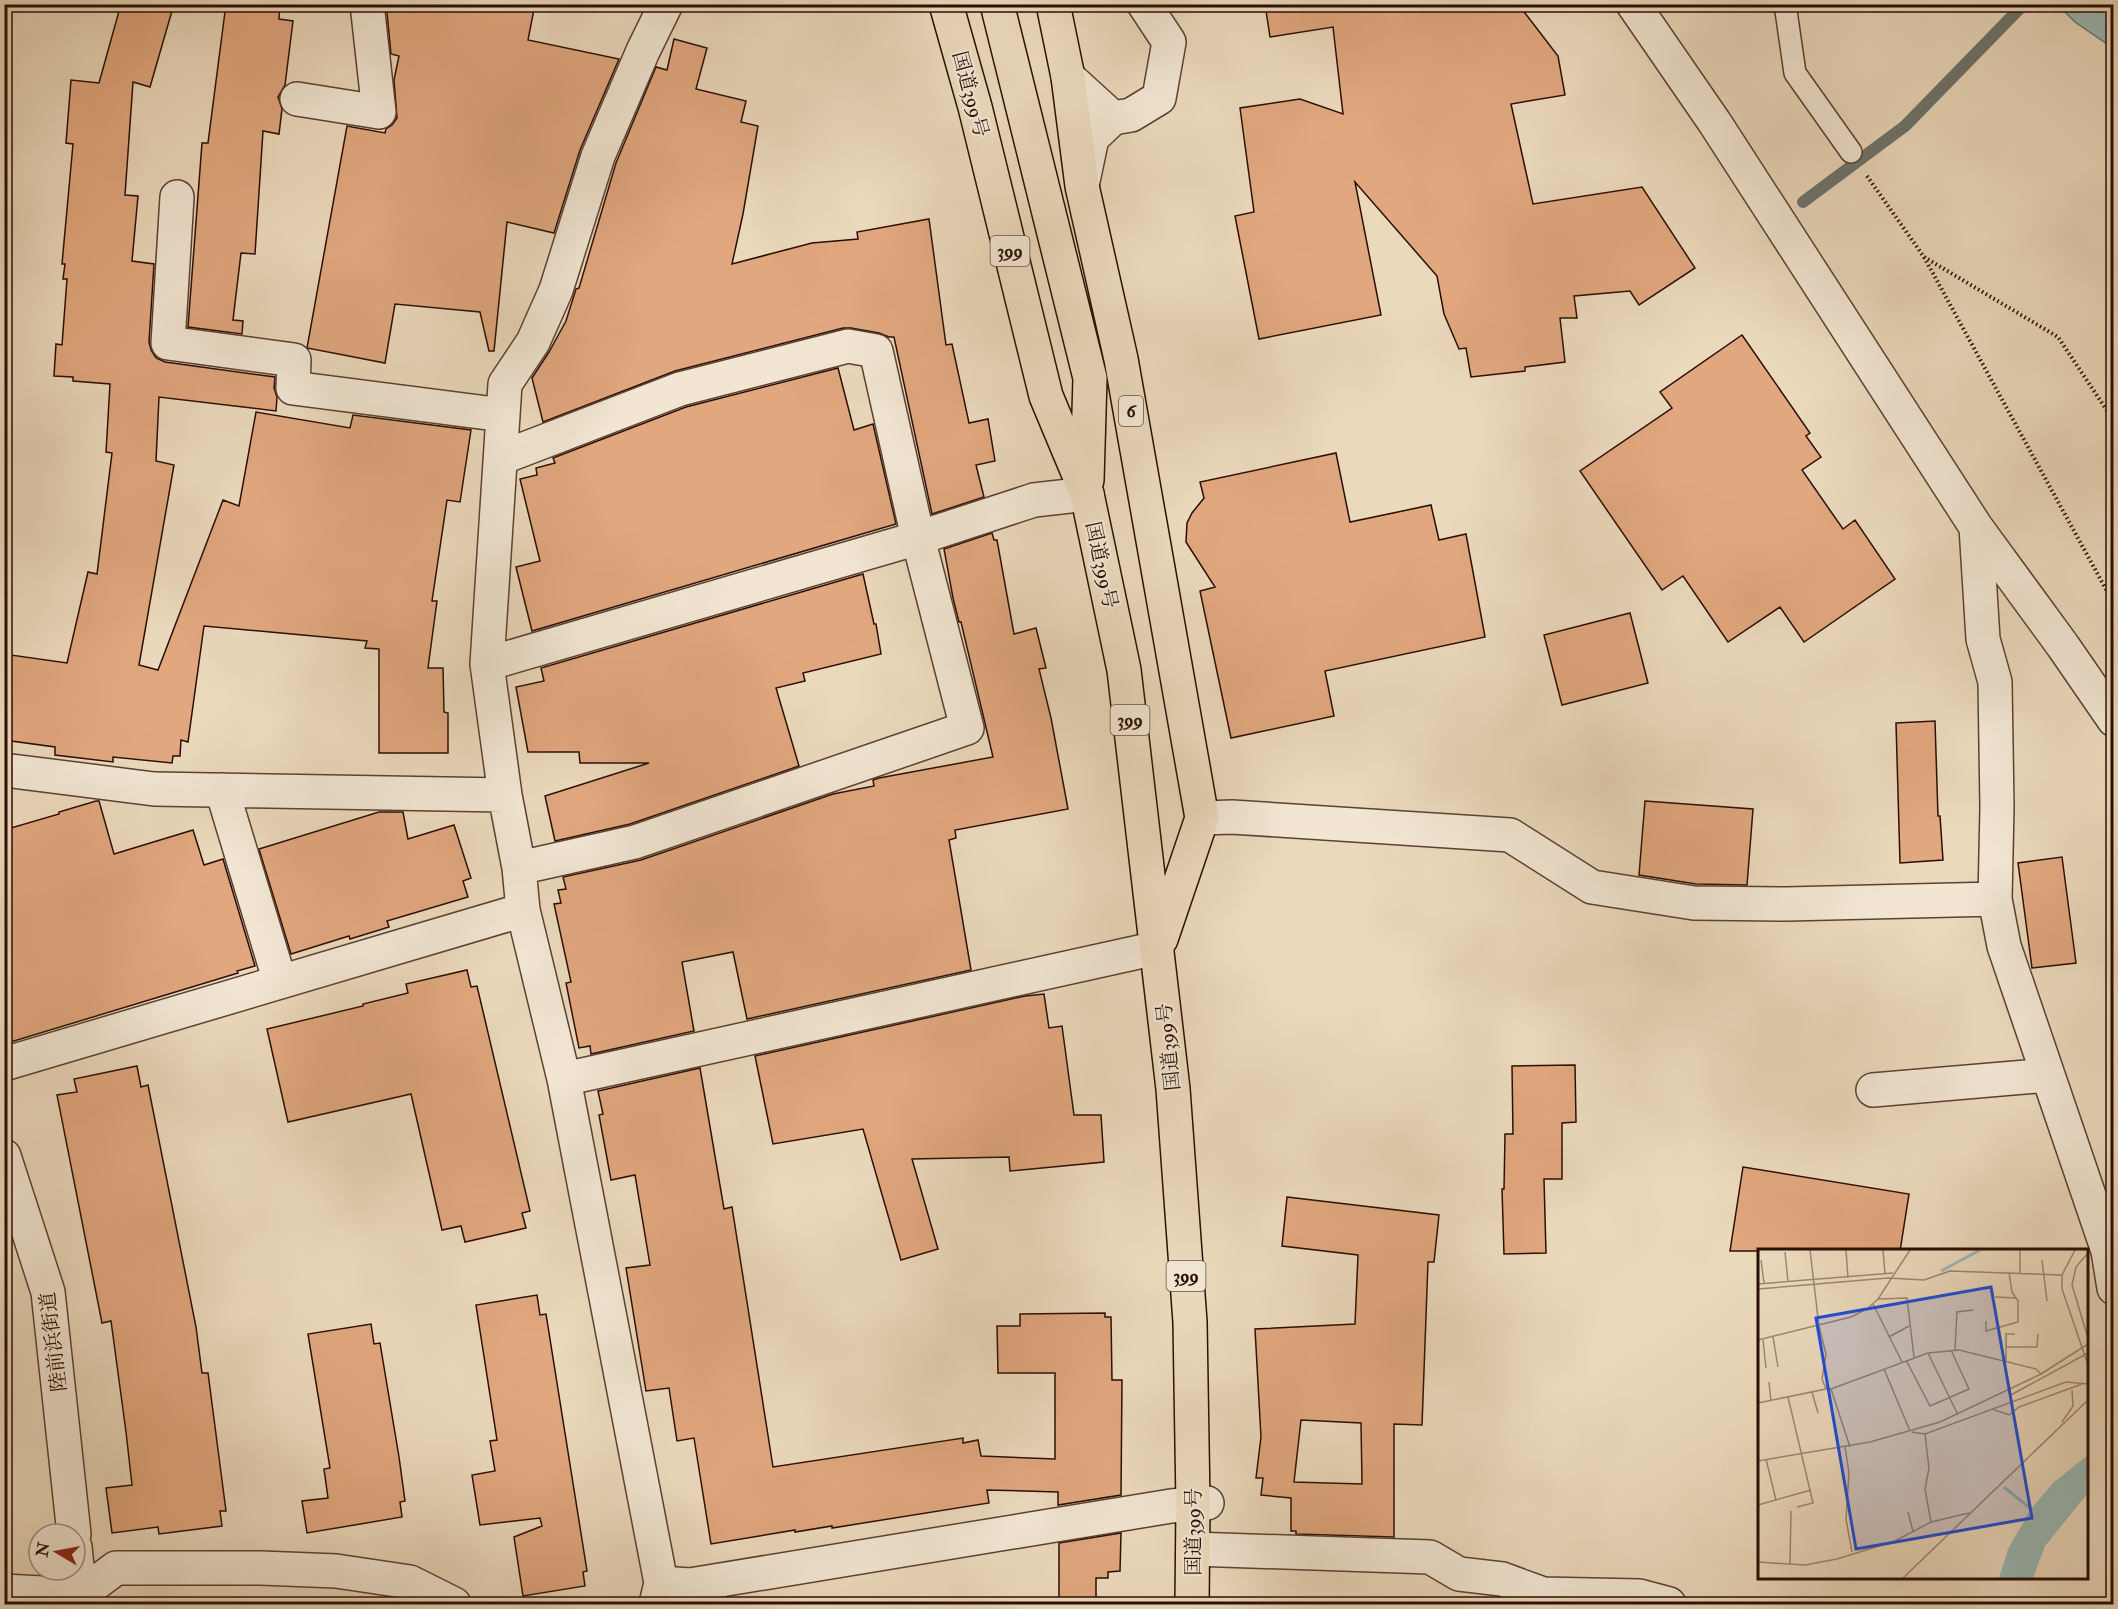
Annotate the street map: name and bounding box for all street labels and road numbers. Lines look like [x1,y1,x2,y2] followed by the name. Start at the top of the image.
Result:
[947,48,994,140] street label: 国道399号
[990,236,1030,266] road number: 399
[1119,396,1143,426] road number: 6
[1080,519,1123,611] street label: 国道399号
[1110,705,1150,735] road number: 399
[1151,1002,1186,1092] street label: 国道399号
[1166,1261,1206,1291] road number: 399
[35,1291,72,1393] street label: 陸前浜街道
[1181,1488,1206,1576] street label: 国道399号

